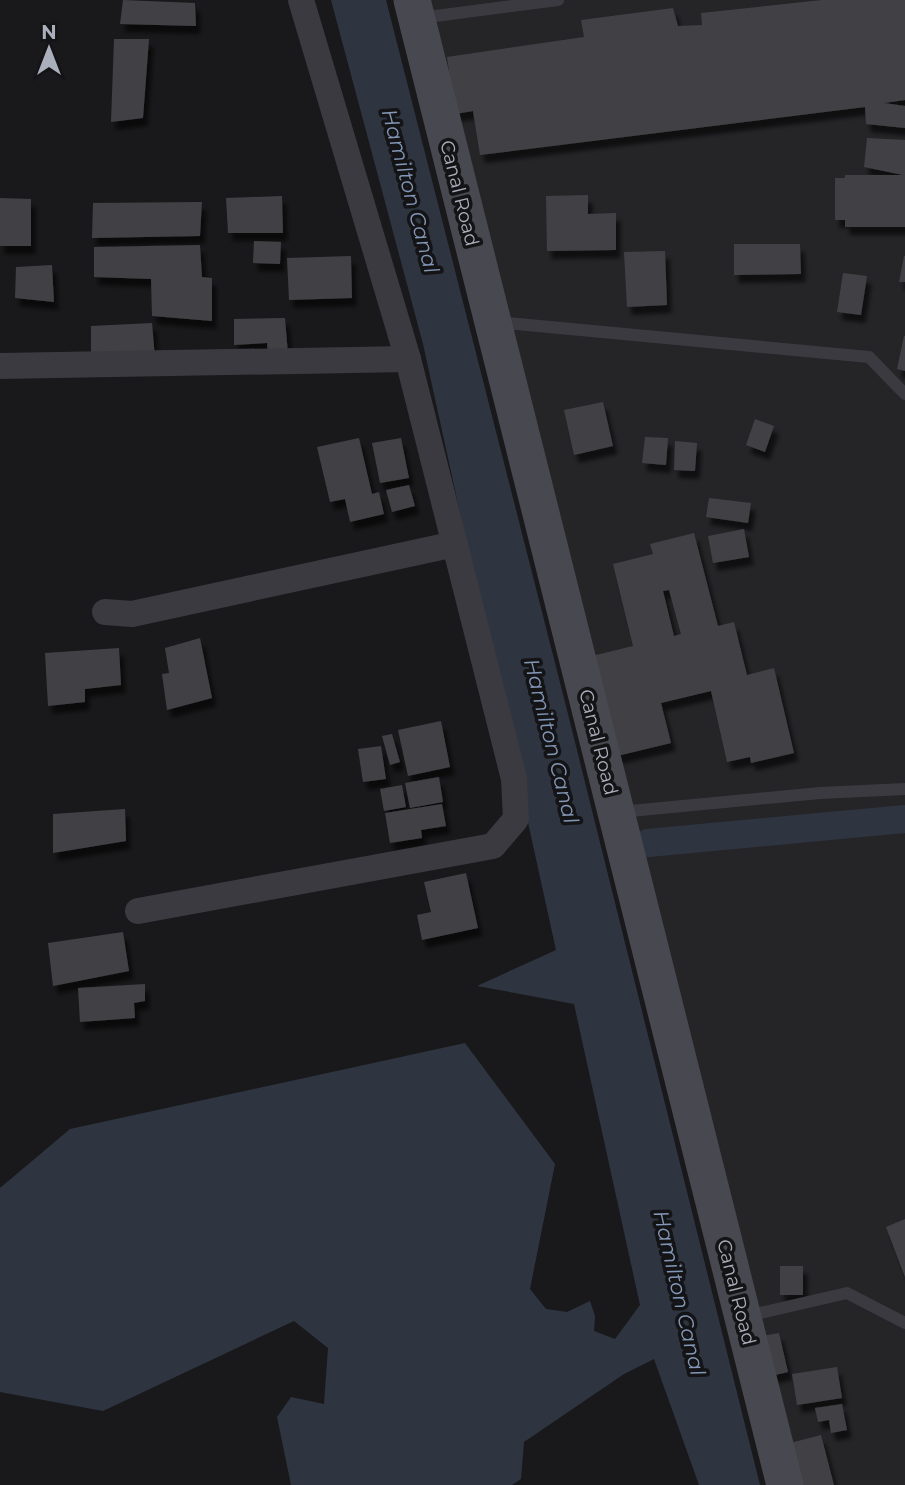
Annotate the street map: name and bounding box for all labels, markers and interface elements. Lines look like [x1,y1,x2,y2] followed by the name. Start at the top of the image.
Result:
[14,14,84,84] north arrow
[41,21,57,44] text: N
[377,106,444,276] water label: Hamilton Canal
[435,138,484,248] street label: Canal Road
[519,656,584,826] water label: Hamilton Canal
[574,687,623,797] street label: Canal Road
[648,1208,711,1378] water label: Hamilton Canal
[712,1237,761,1347] street label: Canal Road

